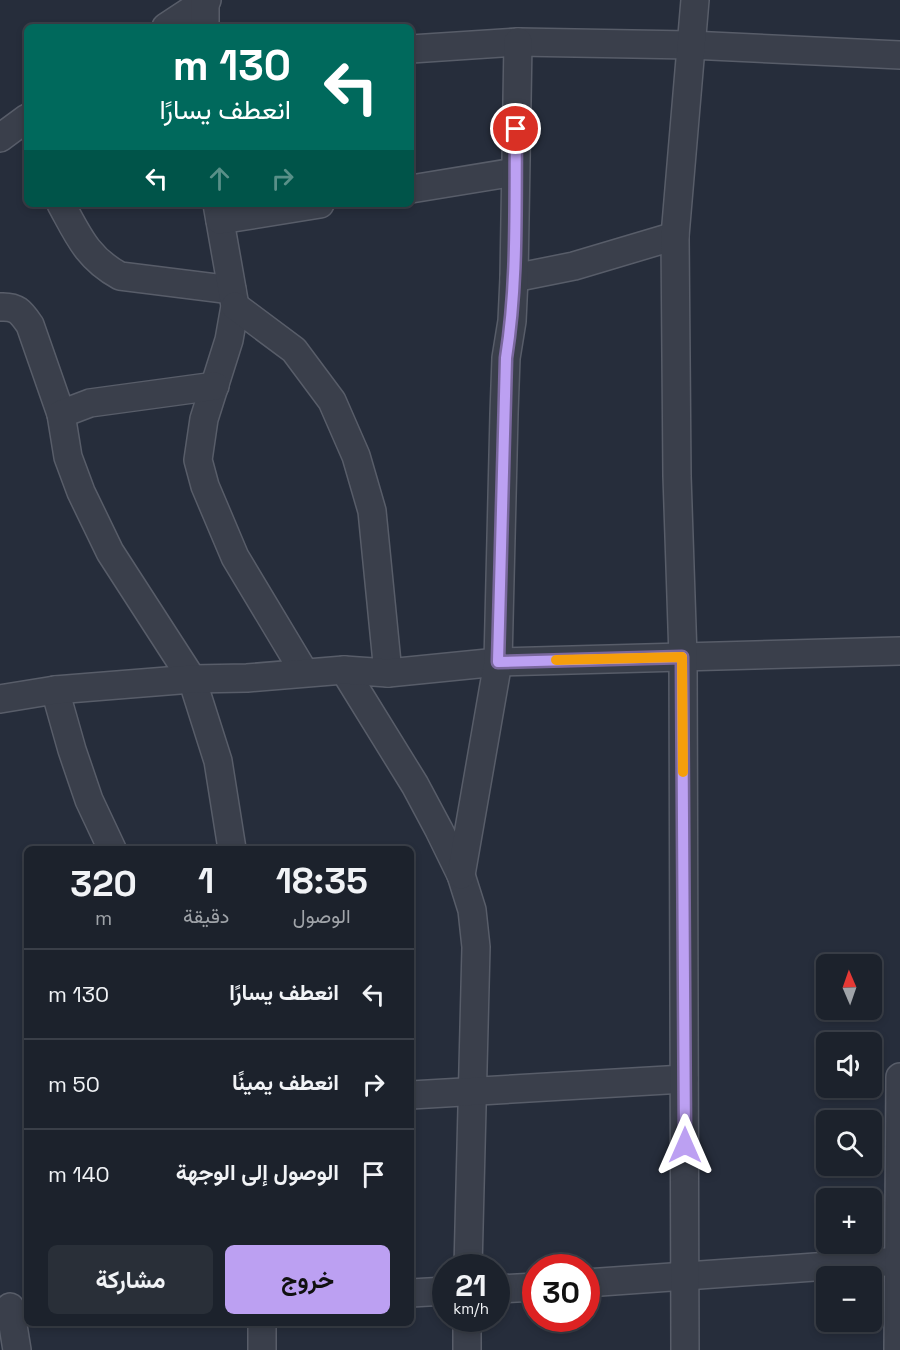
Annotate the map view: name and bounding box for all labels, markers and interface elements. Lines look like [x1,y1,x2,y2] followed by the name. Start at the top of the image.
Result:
[173,39,291,92] text: 130 m
[312,48,390,126] icon: left
[159,92,291,127] text: انعطف يسارًا
[490,103,541,154] pin
[499,112,532,145] icon: arrive
[140,162,173,195] icon: left
[203,162,236,195] icon: ahead
[266,162,299,195] icon: right
[198,858,214,904] text: 1
[276,858,368,904] text: 18:35
[70,861,137,907] text: 320
[183,903,229,929] text: دقيقة
[293,903,351,929] text: الوصول
[95,905,112,931] text: m
[816,954,882,1020] north arrow
[816,954,882,1332] map controls
[229,978,339,1006] text: انعطف يسارًا
[357,978,390,1011] icon: left
[48,980,109,1008] text: 130 m
[816,1032,882,1098] button: sound
[232,1068,339,1096] text: انعطف يمينًا
[357,1068,390,1101] icon: right
[48,1070,100,1098] text: 50 m
[816,1110,882,1176] button: search
[653,1113,717,1177] position arrow
[176,1158,339,1186] text: الوصول إلى الوجهة
[357,1158,390,1191] icon: arrive
[48,1160,110,1188] text: 140 m
[816,1188,882,1254] button: +
[48,1245,213,1314] button: مشاركة
[225,1245,390,1314] button: خروج
[522,1254,600,1332] speed limit sign: 30
[455,1266,487,1305] text: 21
[816,1266,882,1332] button: −
[453,1299,489,1318] text: km/h

